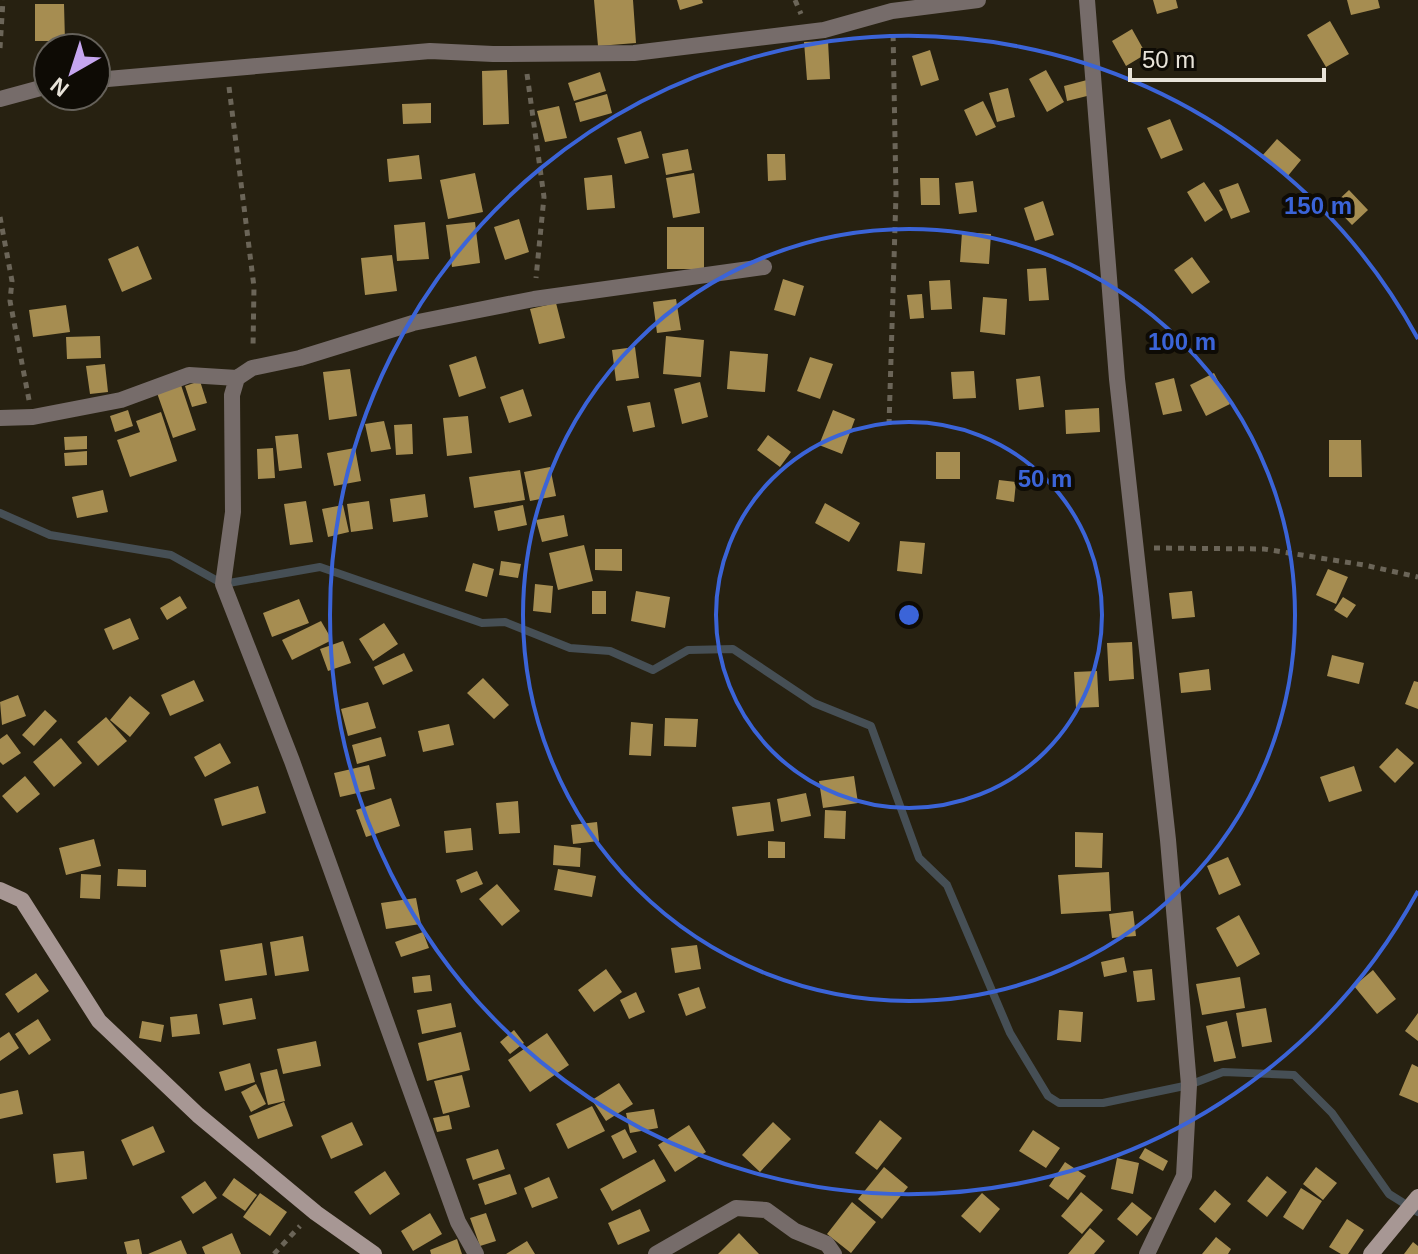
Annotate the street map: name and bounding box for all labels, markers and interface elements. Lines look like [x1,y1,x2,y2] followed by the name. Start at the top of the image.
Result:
[32,32,112,112] north arrow
[1130,32,1324,82] scale bar
[1142,46,1195,73] text: 50 m
[46,72,74,102] text: N
[1284,192,1352,219] text: 150 m
[1148,328,1216,355] text: 100 m
[1018,465,1072,492] text: 50 m
[895,601,923,629] centre of rings

